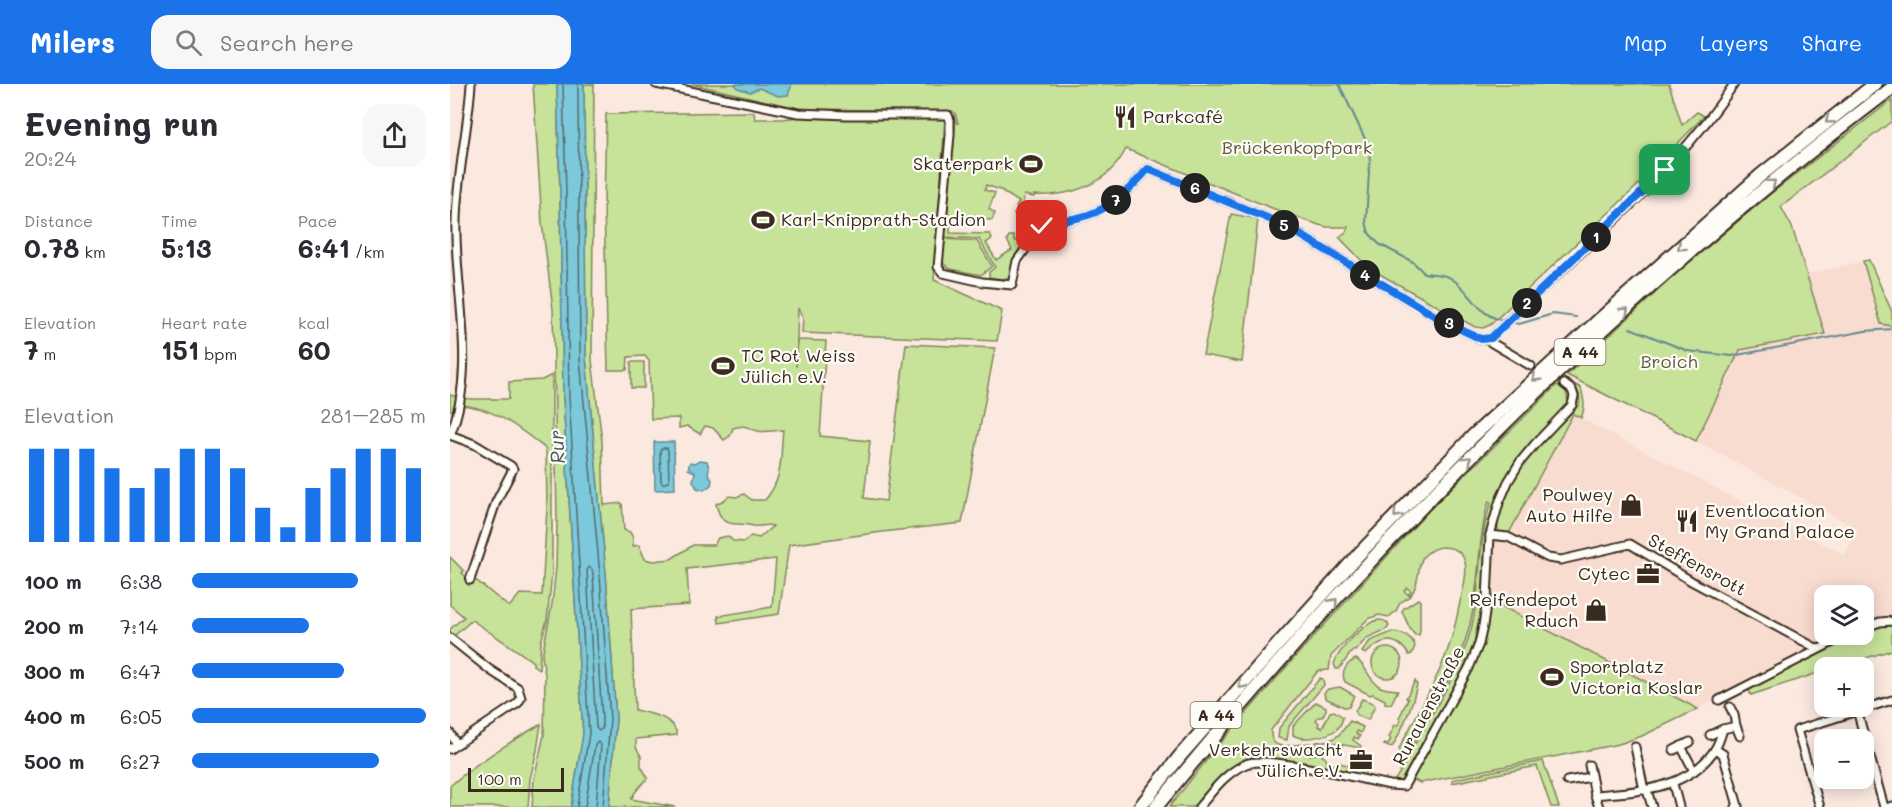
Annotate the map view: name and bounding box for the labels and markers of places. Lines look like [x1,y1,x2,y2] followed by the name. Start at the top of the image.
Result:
[1112,104,1138,130] restaurant icon: Parkcafé
[1143,104,1223,128] place label: Parkcafé
[1639,144,1690,195] pin
[913,151,1013,175] place label: Skaterpark
[1018,151,1044,177] sports icon: Skaterpark
[1180,173,1210,203] pin: 6
[1101,185,1131,215] pin: 7
[1016,200,1067,251] pin
[750,207,776,233] sports icon: Karl-Knipprath-Stadion
[781,207,986,231] place label: Karl-Knipprath-Stadion
[1269,210,1299,240] pin: 5
[1581,222,1611,252] pin: 1
[1350,260,1380,290] pin: 4
[1512,288,1542,318] pin: 2
[1434,308,1464,338] pin: 3
[741,343,855,388] place label: TC Rot Weiss Jülich e.V.
[710,353,736,379] sports icon: TC Rot Weiss Jülich e.V.
[1525,482,1613,527] place label: Poulwey Auto Hilfe
[1618,492,1644,518] shop icon: Poulwey Auto Hilfe
[1705,498,1855,543] place label: Eventlocation My Grand Palace
[1674,508,1700,534] restaurant icon: Eventlocation My Grand Palace
[1578,561,1630,585] place label: Cytec
[1635,561,1661,587] office icon: Cytec
[1469,587,1578,632] place label: Reifendepot Rduch
[1583,597,1609,623] shop icon: Reifendepot Rduch
[1570,654,1703,699] place label: Sportplatz Victoria Koslar
[1539,664,1565,690] sports icon: Sportplatz Victoria Koslar
[1209,737,1343,782] place label: Verkehrswacht Jülich e.V.
[1348,747,1374,773] office icon: Verkehrswacht Jülich e.V.

